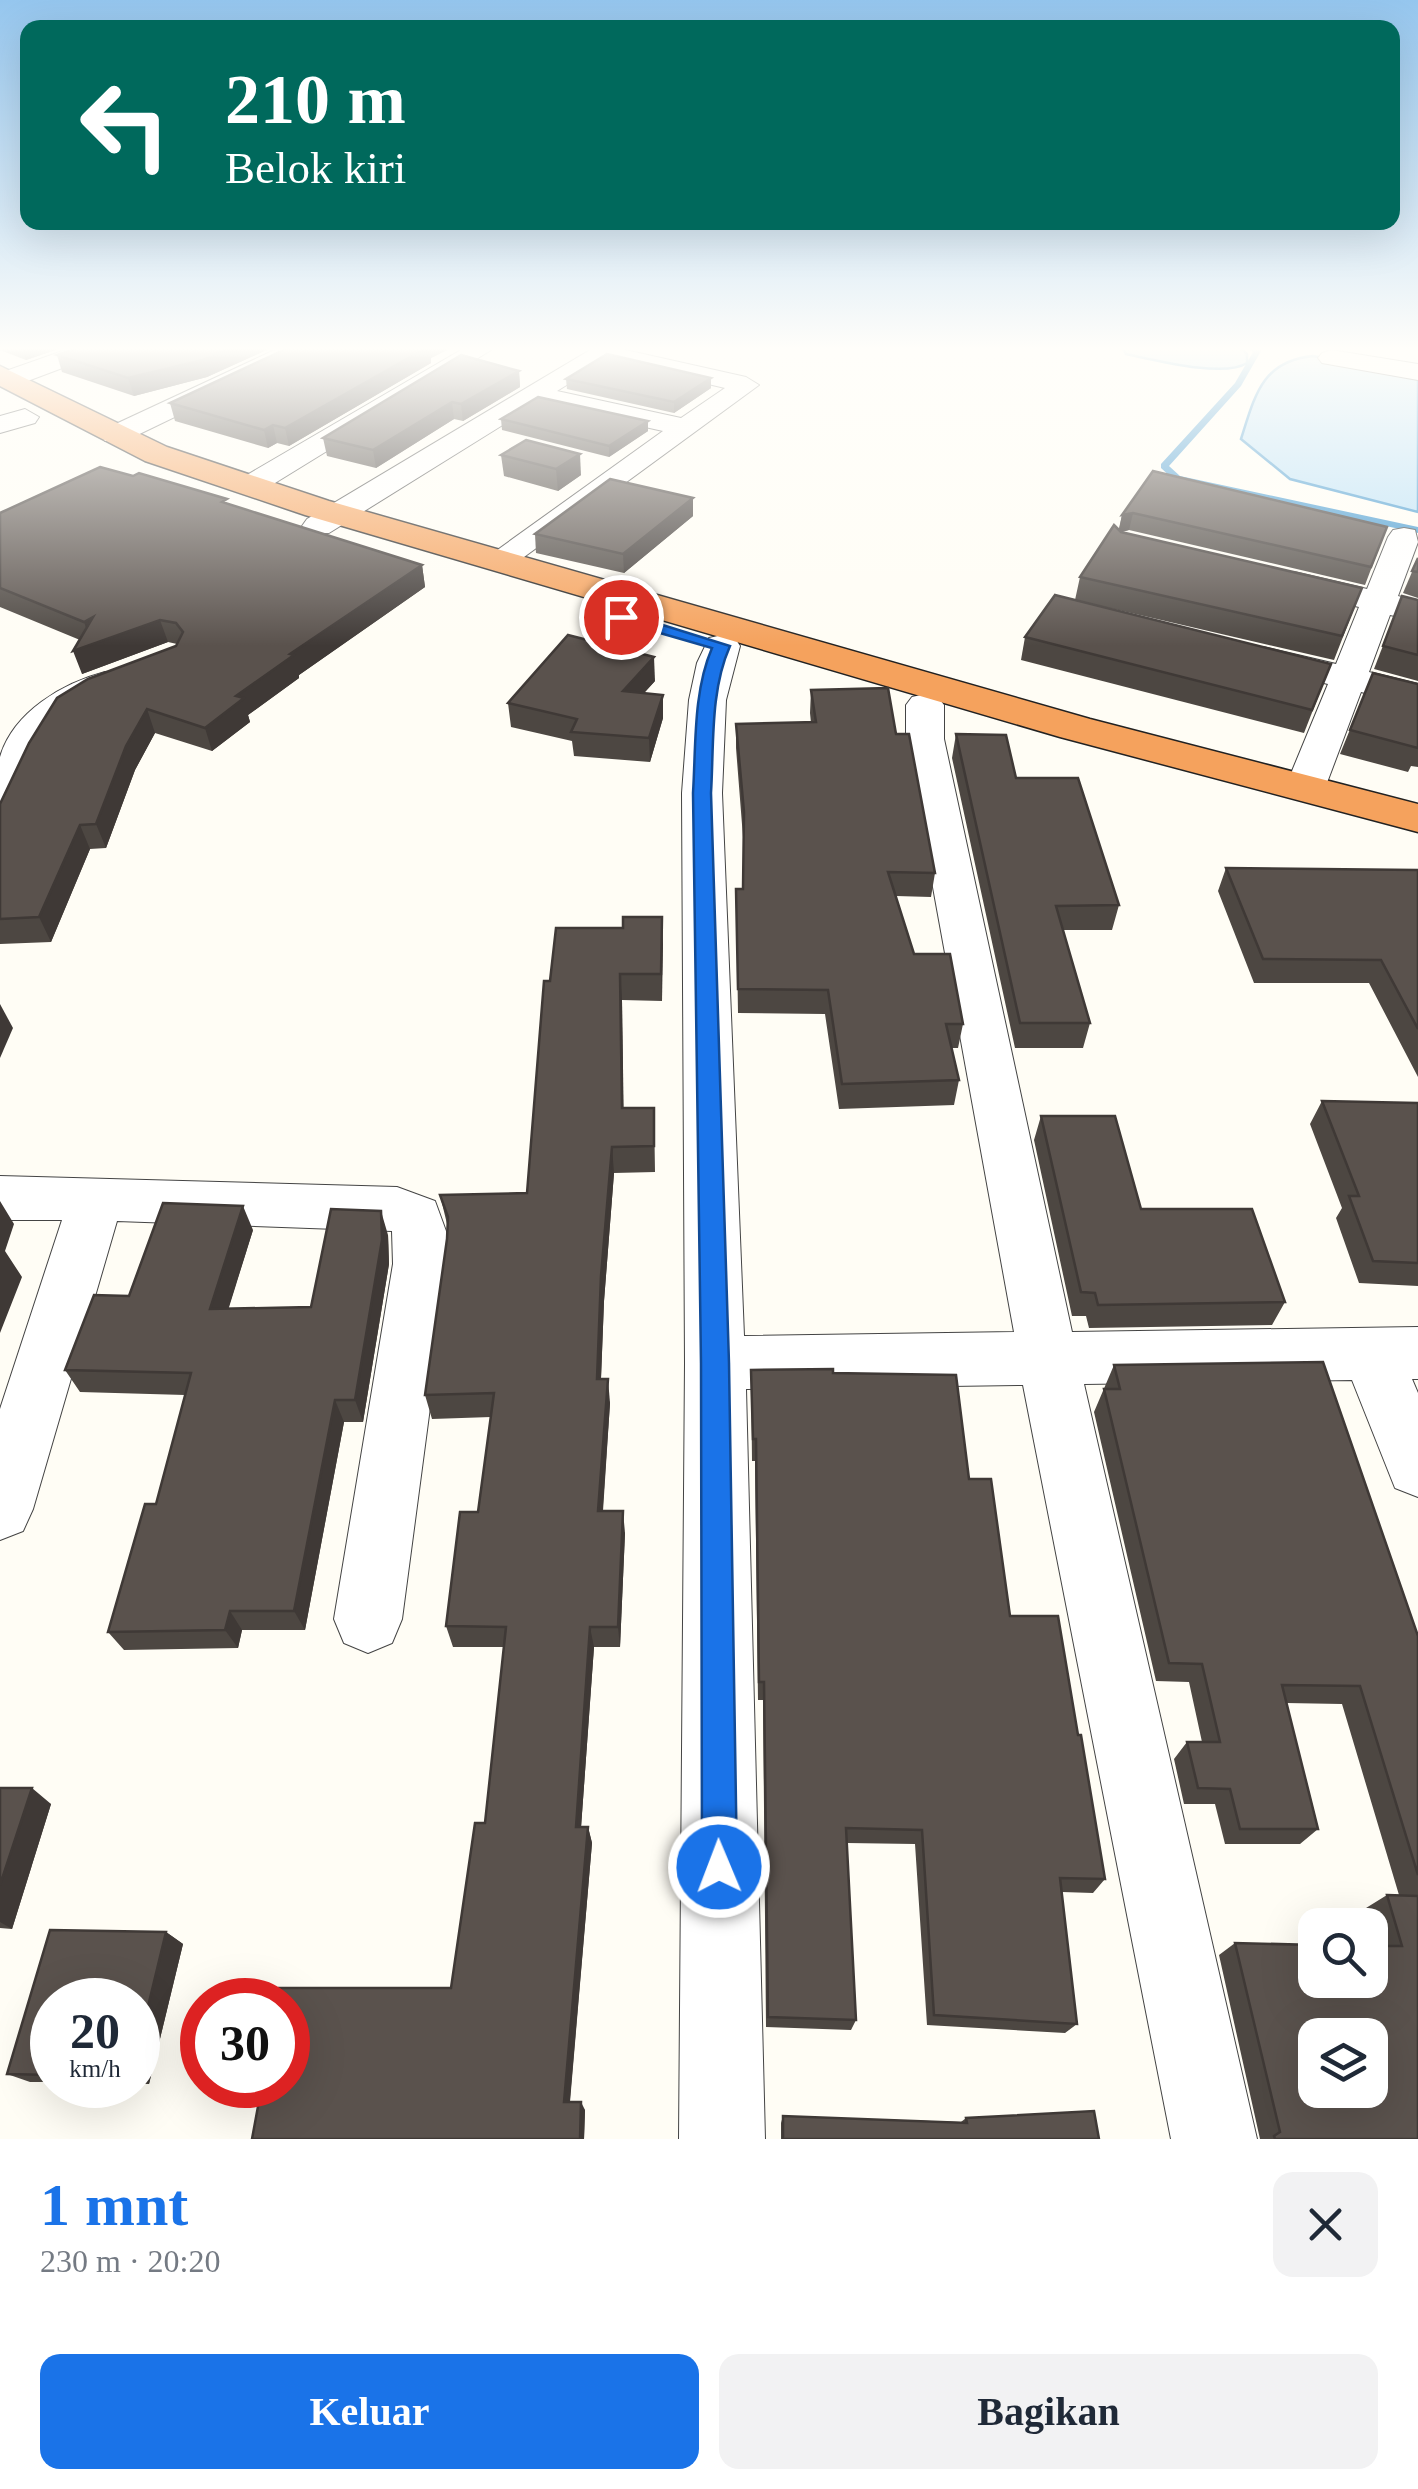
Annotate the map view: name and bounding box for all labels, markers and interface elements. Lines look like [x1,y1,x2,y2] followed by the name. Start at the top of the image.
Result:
[60,60,190,190] icon: left
[225,61,406,138] text: 210 m
[225,143,406,193] text: Belok kiri
[579,575,664,660] pin
[594,590,649,645] icon: arrive
[667,1815,771,1919] position arrow
[1298,1908,1388,2108] map controls
[1298,1908,1388,1998] button: search
[180,1978,310,2108] speed limit sign: 30
[70,2003,120,2059] text: 20
[1298,2018,1388,2108] button: layers
[69,2055,121,2082] text: km/h
[40,2172,188,2238] text: 1 mnt
[1273,2172,1378,2277] button: close
[40,2243,220,2279] text: 230 m · 20:20
[40,2354,699,2469] button: Keluar
[719,2354,1378,2469] button: Bagikan

